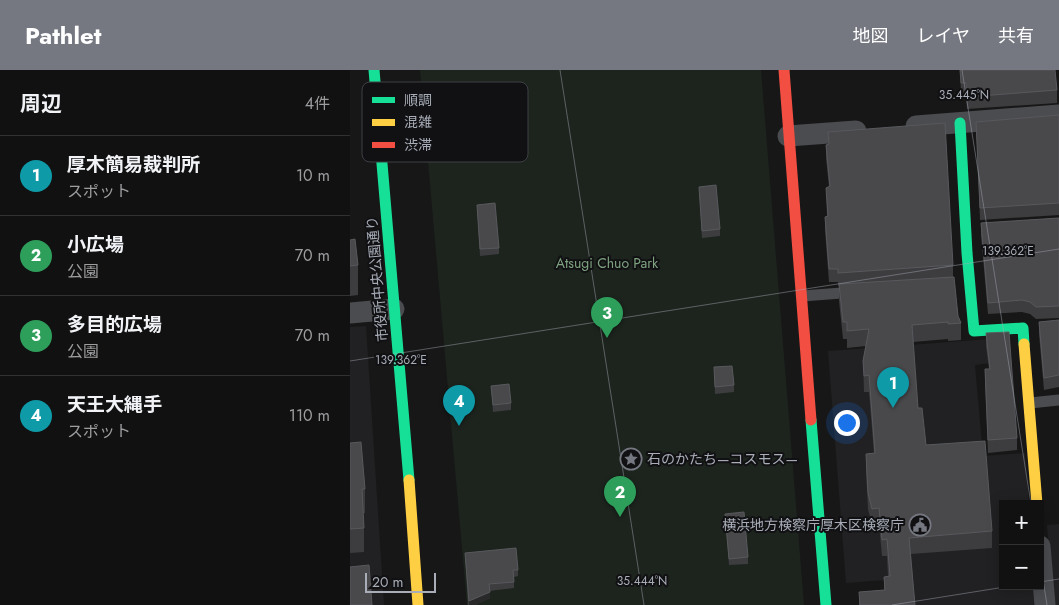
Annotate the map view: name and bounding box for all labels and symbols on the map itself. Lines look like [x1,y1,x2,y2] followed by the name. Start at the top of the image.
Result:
[362,82,528,162] legend
[939,86,989,104] text: 35.445°N
[404,90,432,110] text: 順調
[404,112,432,132] text: 混雑
[404,135,432,155] text: 渋滞
[362,215,392,343] street label: 市役所中央公園通り
[982,242,1034,260] text: 139.362°E
[556,253,659,273] park label: Atsugi Chuo Park
[591,297,623,338] pin: 3
[375,351,427,369] text: 139.362°E
[877,367,909,408] pin: 1
[443,385,475,426] pin: 4
[834,410,860,436] your location
[619,447,643,471] place icon: 石のかたち—コスモス—
[647,449,798,469] place label: 石のかたち—コスモス—
[604,476,636,517] pin: 2
[908,513,932,537] public building icon: 横浜地方検察庁厚木区検察庁
[722,515,904,535] place label: 横浜地方検察庁厚木区検察庁
[365,570,436,593] scale bar
[617,572,667,590] text: 35.444°N

